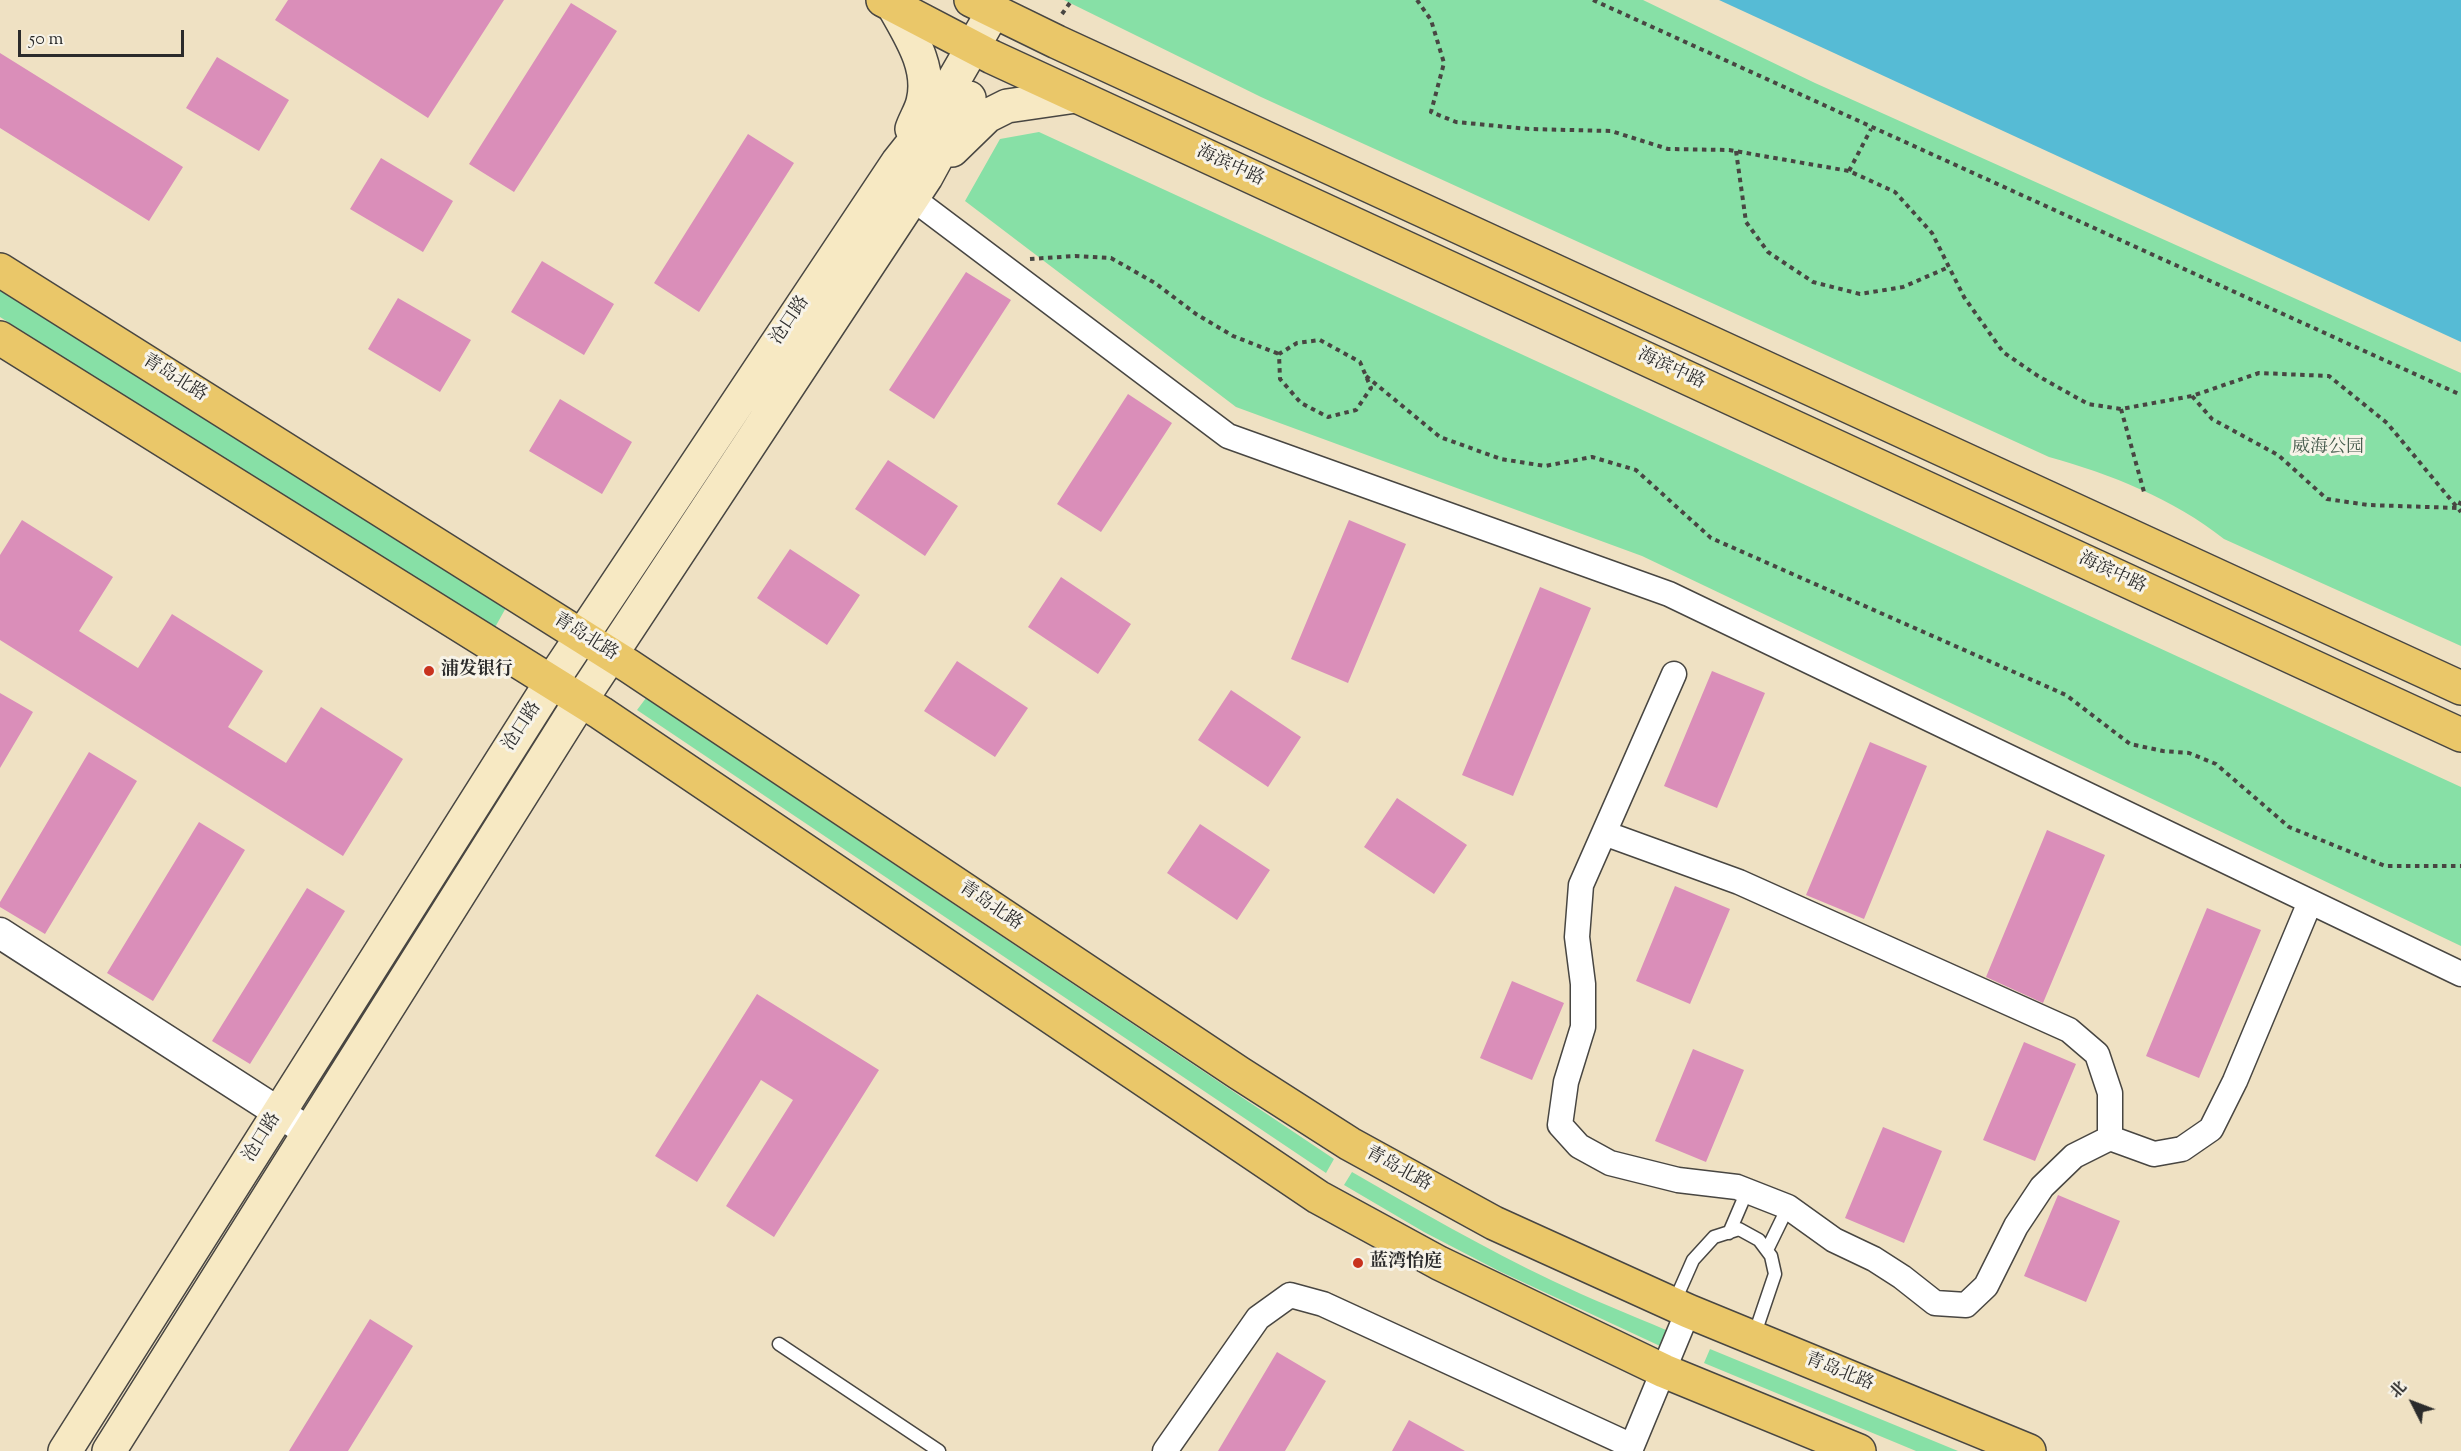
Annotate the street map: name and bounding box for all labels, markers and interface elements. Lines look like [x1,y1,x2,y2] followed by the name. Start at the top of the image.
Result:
[21,18,188,56] scale bar
[29,27,63,53] text: 50 m
[1193,142,1267,192] street label: 海滨中路
[767,293,815,349] street label: 沧口路
[1634,345,1708,395] street label: 海滨中路
[138,351,210,407] street label: 青岛北路
[2292,438,2364,460] park label: 威海公园
[2075,549,2149,599] street label: 海滨中路
[549,610,621,666] street label: 青岛北路
[441,660,513,682] place label: 浦发银行
[422,664,436,678] marker: 浦发银行
[499,698,547,756] street label: 沧口路
[954,878,1026,936] street label: 青岛北路
[240,1109,286,1167] street label: 沧口路
[1361,1143,1435,1197] street label: 青岛北路
[1370,1252,1442,1274] place label: 蓝湾怡庭
[1351,1256,1365,1270] marker: 蓝湾怡庭
[1802,1350,1876,1396] street label: 青岛北路
[2383,1373,2443,1433] north arrow
[2385,1377,2413,1404] text: 北

